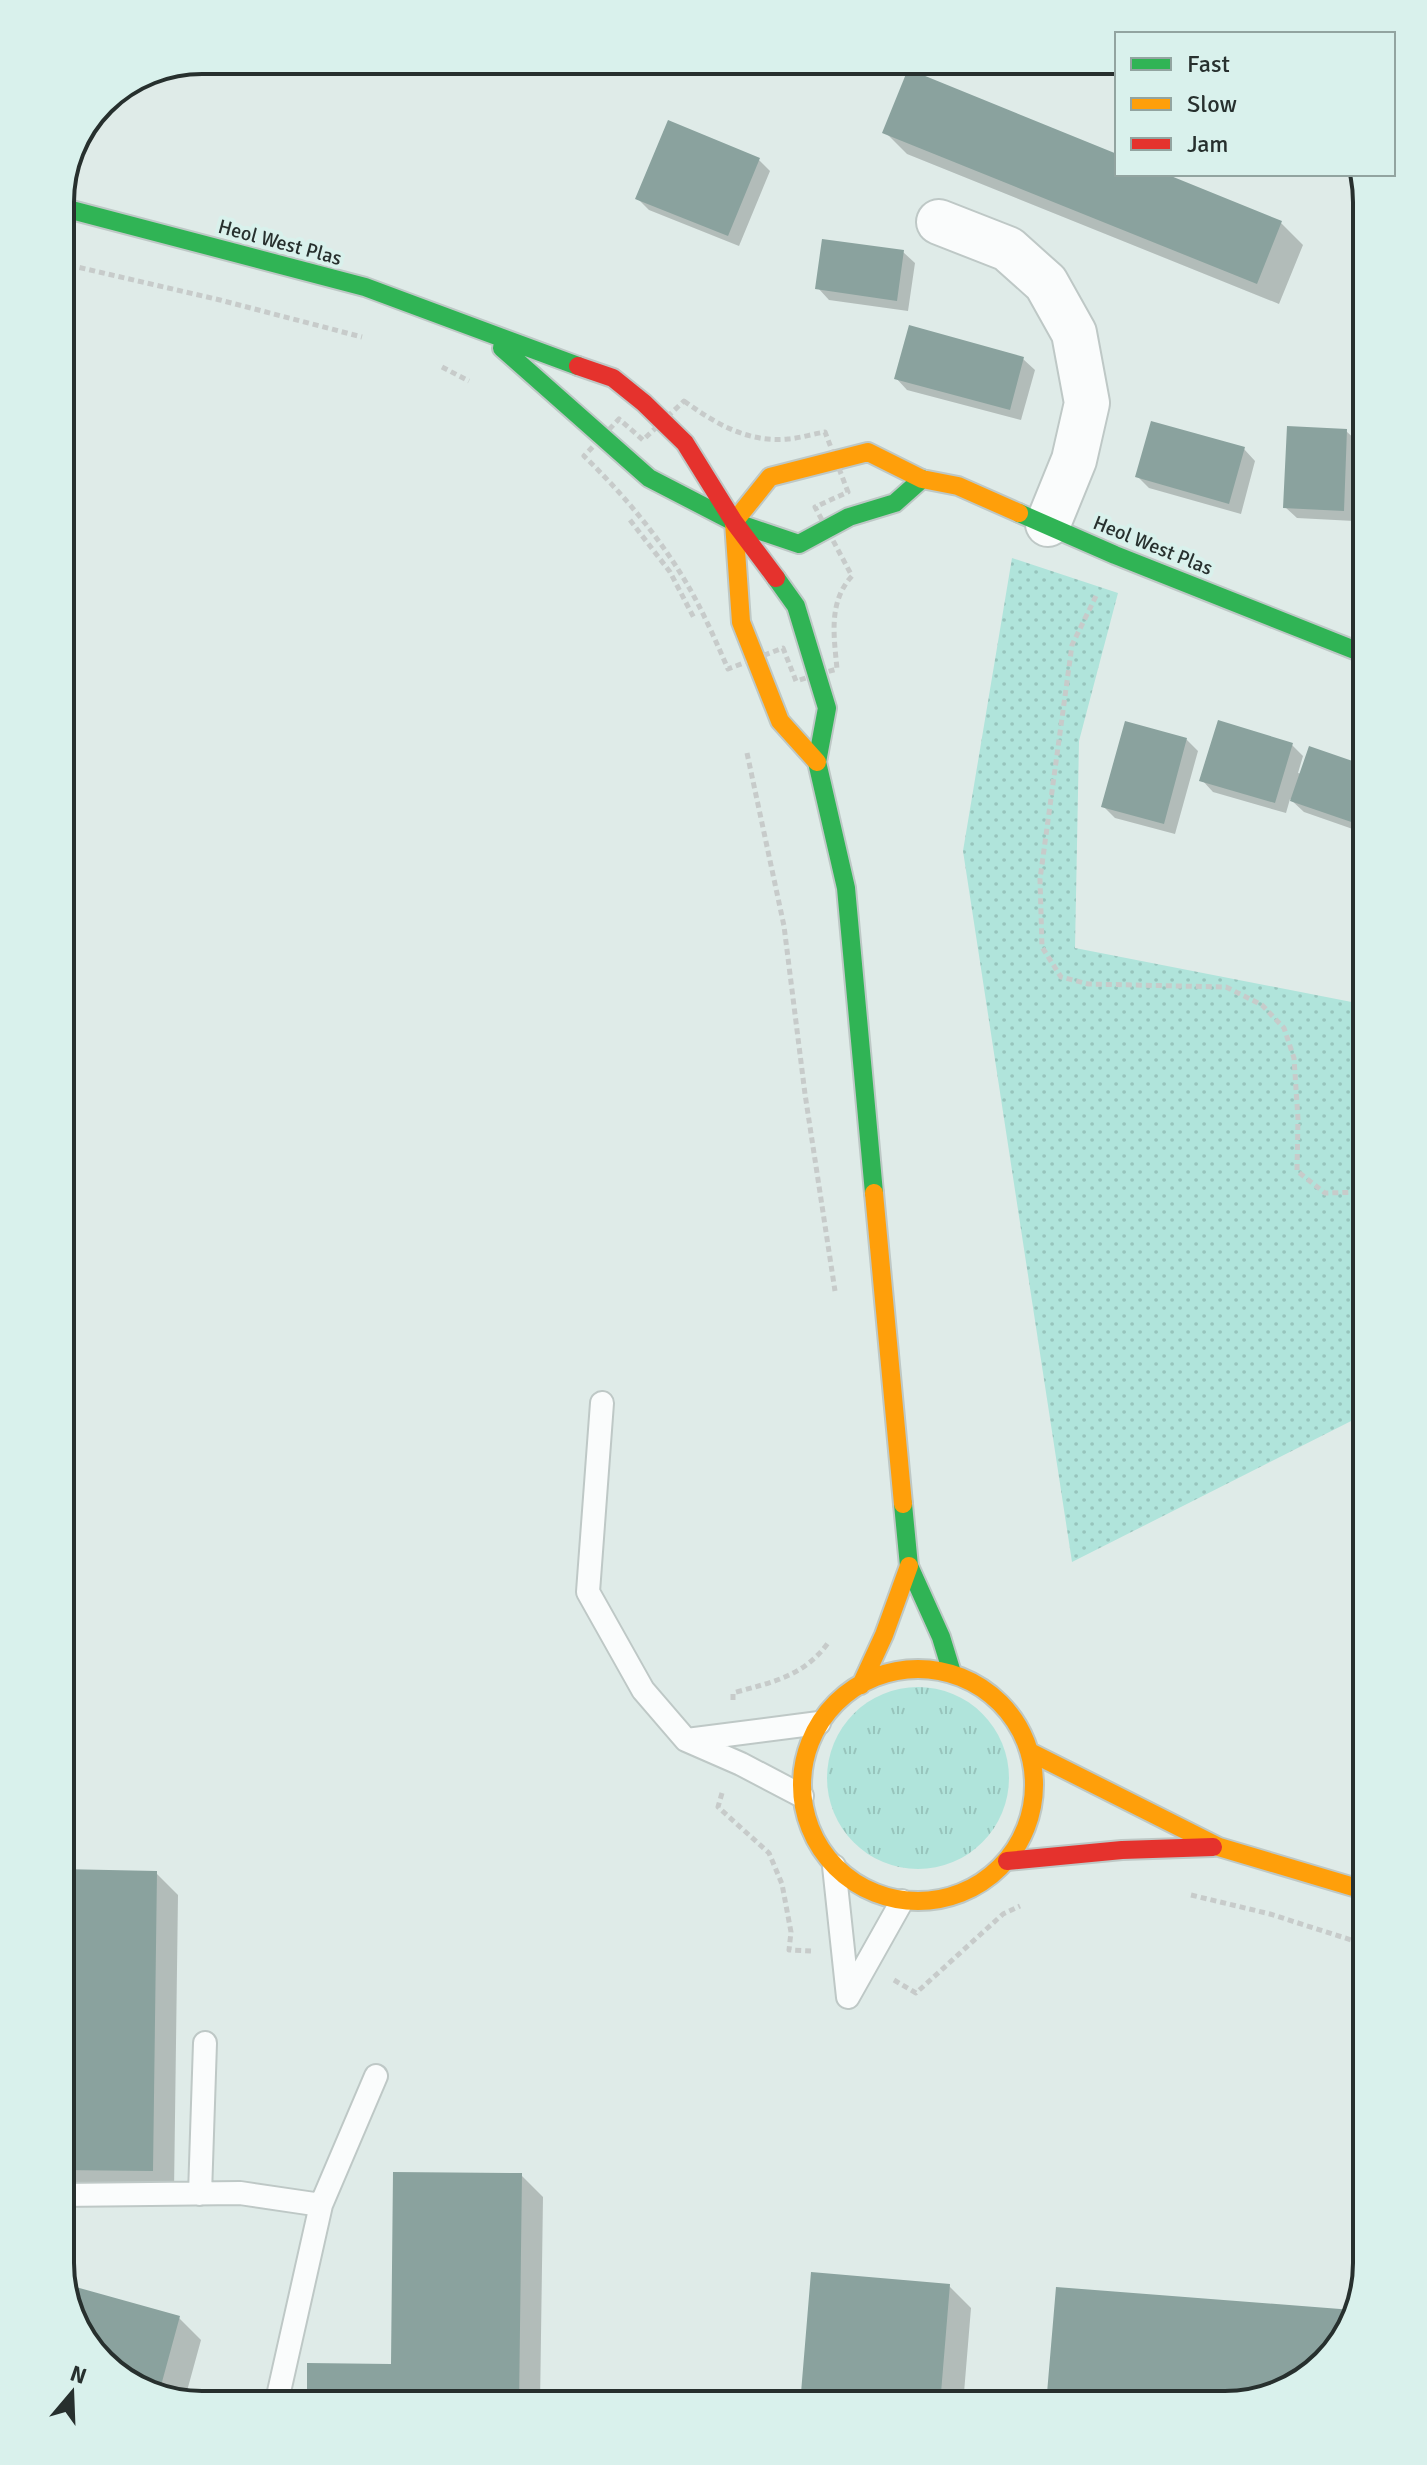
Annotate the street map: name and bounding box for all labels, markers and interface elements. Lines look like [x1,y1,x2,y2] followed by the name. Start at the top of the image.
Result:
[1115,32,1395,176] legend
[1187,49,1230,79] text: Fast
[1187,89,1237,119] text: Slow
[1187,129,1228,159] text: Jam
[215,214,345,271] street label: Heol West Plas
[1089,510,1216,581] street label: Heol West Plas
[32,2353,112,2433] north arrow
[67,2359,90,2390] text: N

